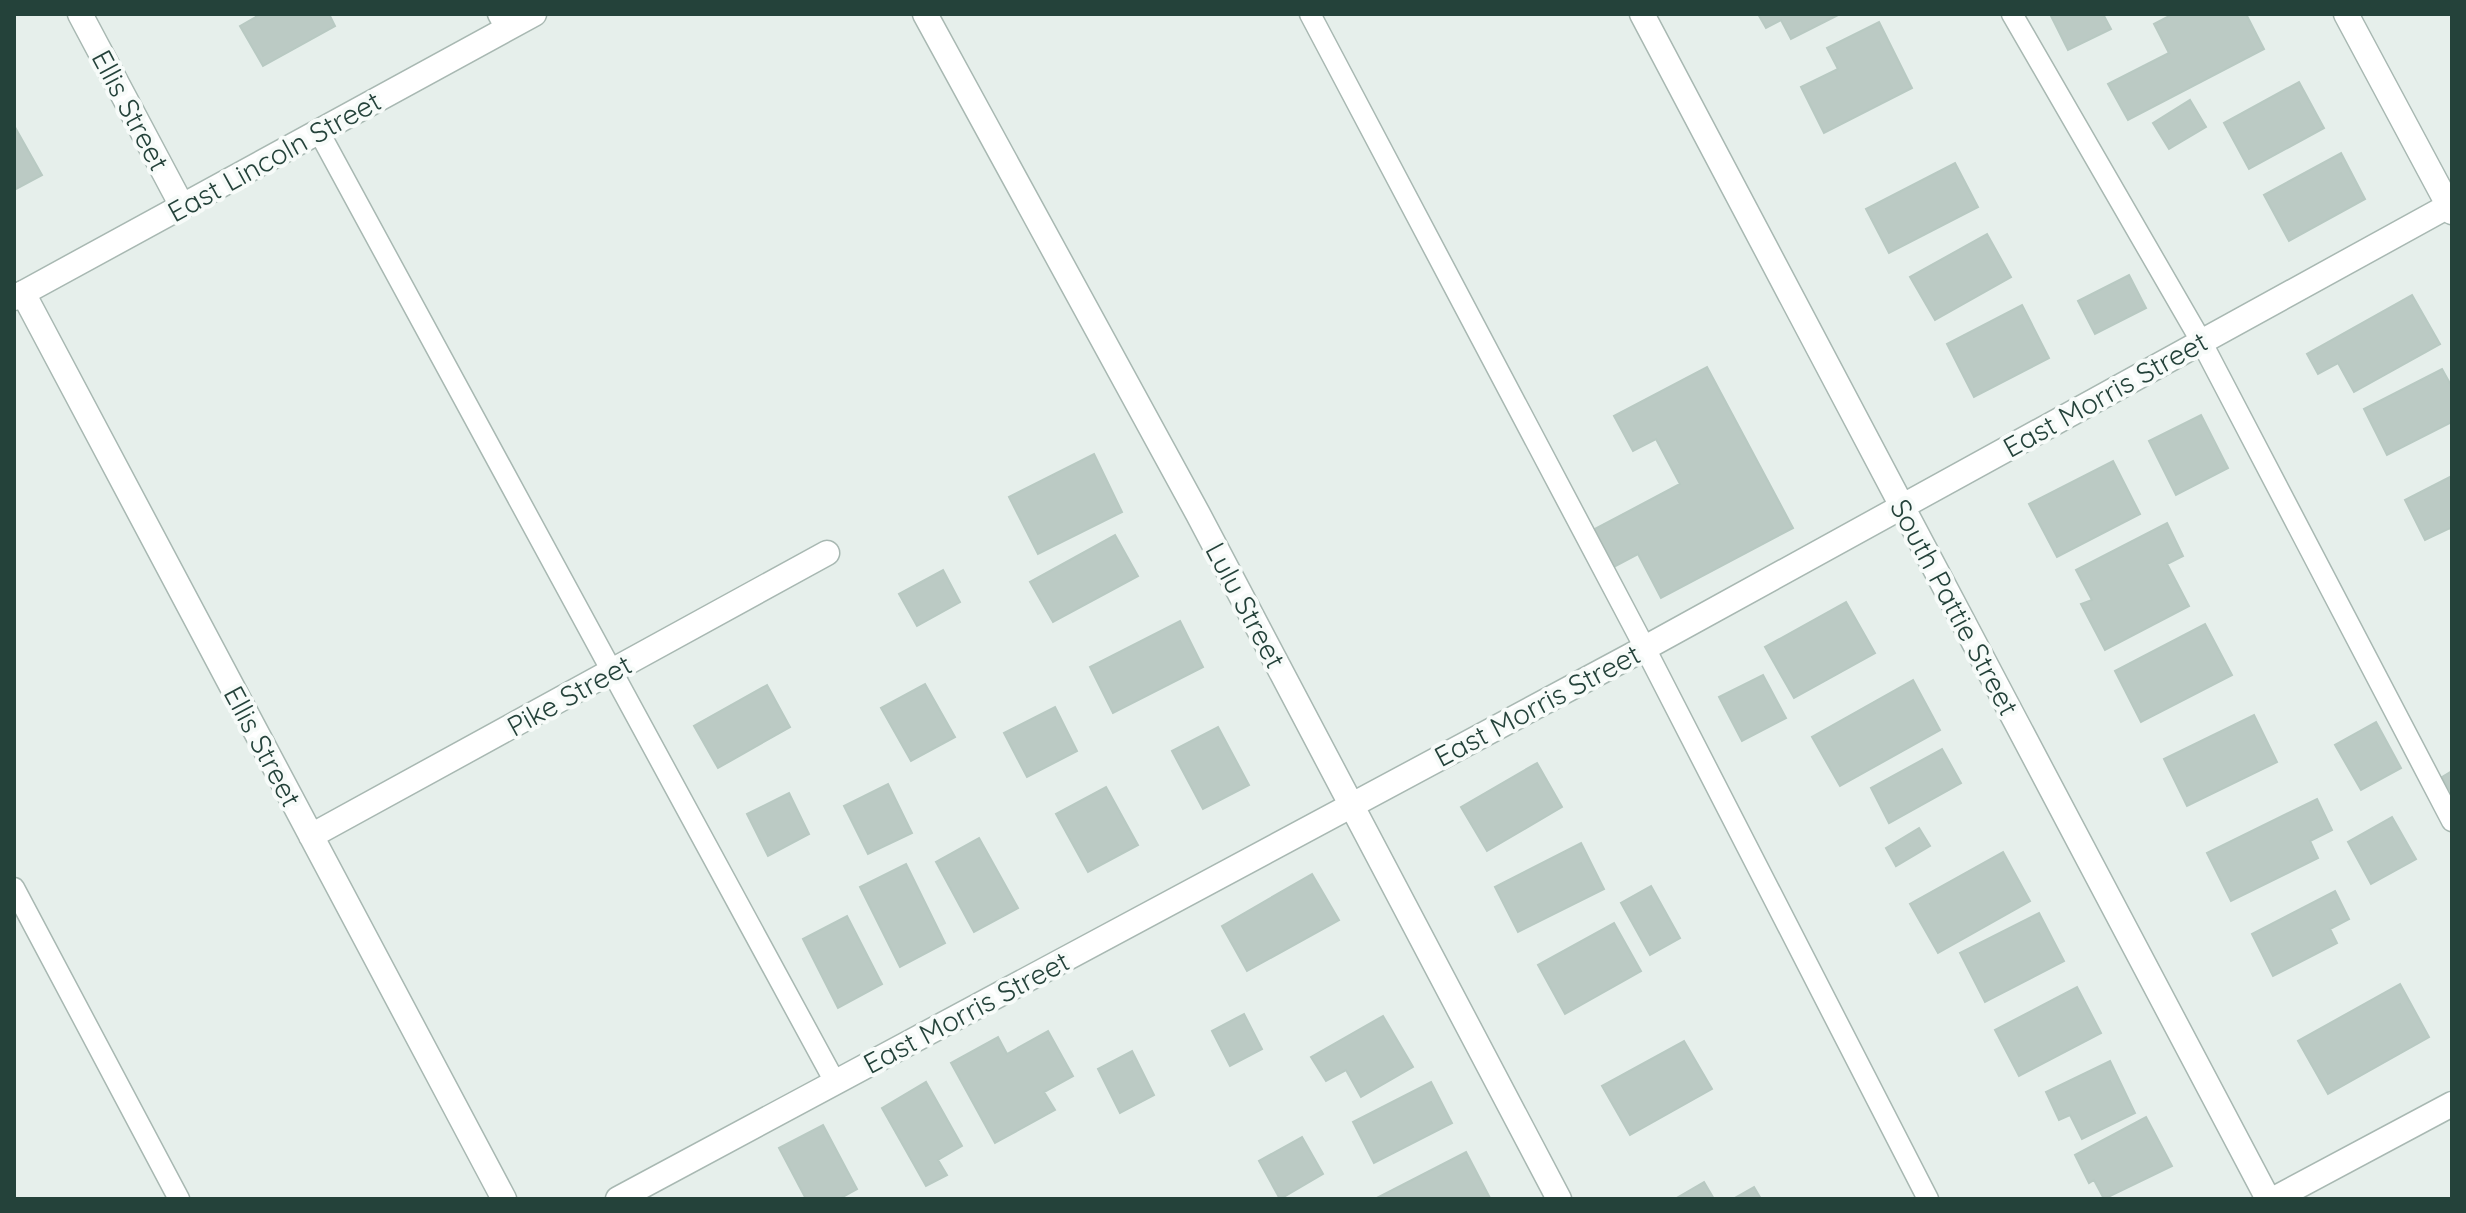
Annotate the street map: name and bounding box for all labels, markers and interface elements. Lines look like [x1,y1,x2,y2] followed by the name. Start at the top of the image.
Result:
[85,43,177,177] street label: Ellis Street
[161,83,387,229] street label: East Lincoln Street
[1997,323,2213,465] street label: East Morris Street
[1883,493,2027,721] street label: South Pattie Street
[1198,536,1294,674] street label: Lulu Street
[1428,636,1646,774] street label: East Morris Street
[501,646,637,744] street label: Pike Street
[217,679,309,813] street label: Ellis Street
[857,943,1075,1081] street label: East Morris Street

